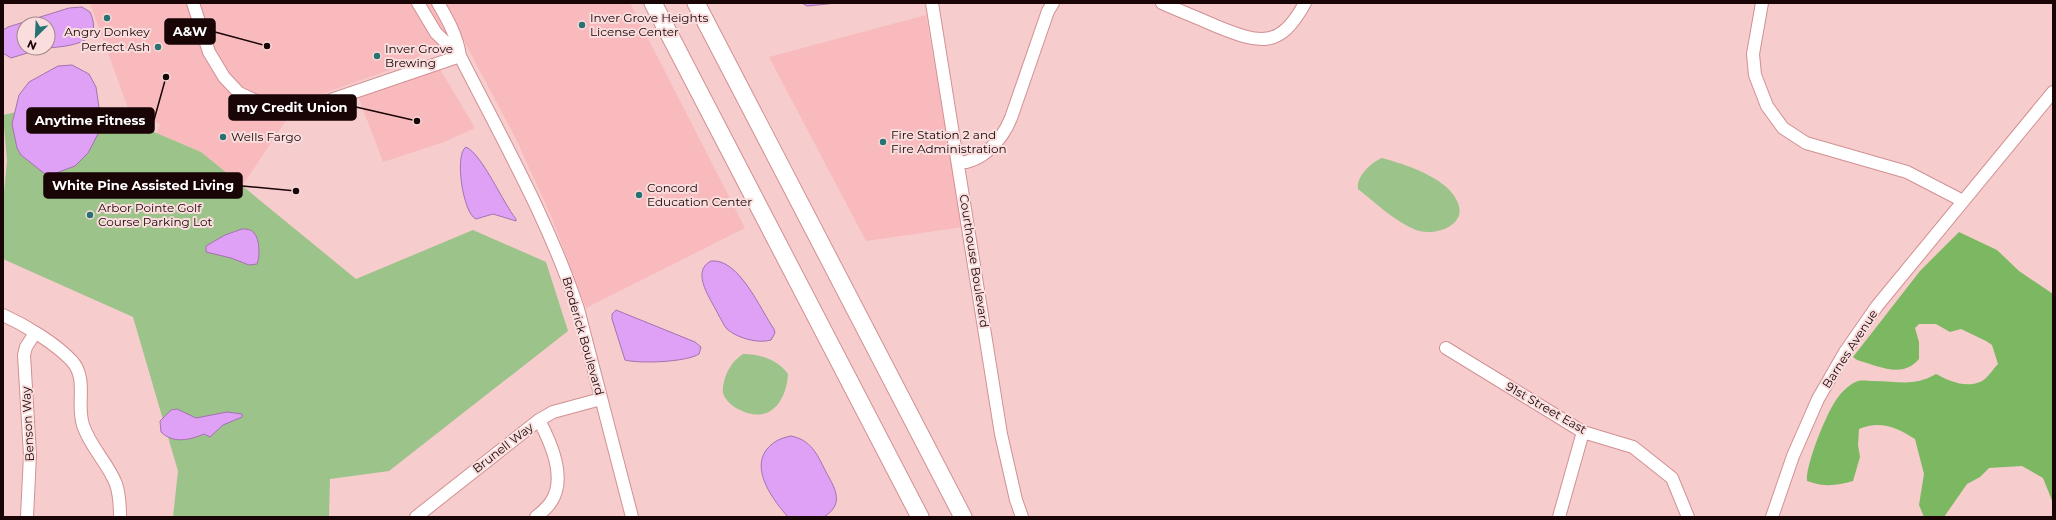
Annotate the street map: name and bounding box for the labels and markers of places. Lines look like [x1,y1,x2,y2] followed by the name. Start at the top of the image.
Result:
[590,10,709,39] place label: Inver Grove Heights License Center
[102,13,112,23] marker: Angry Donkey
[165,19,215,44] callout: A&W
[577,20,587,30] marker: Inver Grove Heights License Center
[64,24,150,39] place label: Angry Donkey
[81,39,150,54] place label: Perfect Ash
[385,41,453,70] place label: Inver Grove Brewing
[153,42,163,52] marker: Perfect Ash
[372,51,382,61] marker: Inver Grove Brewing
[229,95,356,120] callout: my Credit Union
[27,108,154,133] callout: Anytime Fitness
[891,127,1007,156] place label: Fire Station 2 and Fire Administration
[231,129,301,144] place label: Wells Fargo
[218,132,228,142] marker: Wells Fargo
[878,137,888,147] marker: Fire Station 2 and Fire Administration
[44,173,242,198] callout: White Pine Assisted Living
[647,180,752,209] place label: Concord Education Center
[634,190,644,200] marker: Concord Education Center
[98,200,212,229] place label: Arbor Pointe Golf Course Parking Lot
[85,210,95,220] marker: Arbor Pointe Golf Course Parking Lot

